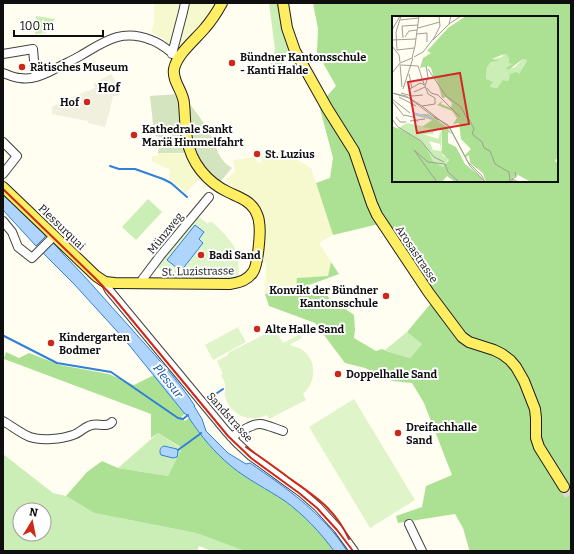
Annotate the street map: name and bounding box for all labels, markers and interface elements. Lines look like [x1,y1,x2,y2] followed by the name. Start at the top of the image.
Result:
[14,12,103,38] scale bar
[392,16,558,182] inset map
[20,19,55,33] text: 100 m
[240,51,366,77] place label: Bündner Kantonsschule - Kanti Halde
[227,58,237,68] marker: Bündner Kantonsschule - Kanti Halde
[30,61,129,74] place label: Rätisches Museum
[17,62,27,72] marker: Rätisches Museum
[98,80,121,95] district label: Hof
[60,96,80,109] place label: Hof
[82,97,92,107] marker: Hof
[142,123,244,149] place label: Kathedrale Sankt Mariä Himmelfahrt
[129,130,139,140] marker: Kathedrale Sankt Mariä Himmelfahrt
[265,148,315,161] place label: St. Luzius
[252,149,262,159] marker: St. Luzius
[36,202,88,253] street label: Plessurquai
[145,210,186,257] street label: Münzweg
[393,223,440,285] street label: Arosastrasse
[209,249,261,262] place label: Badi Sand
[196,250,206,260] marker: Badi Sand
[162,264,234,279] street label: St. Luzistrasse
[269,284,379,310] place label: Konvikt der Bündner Kantonsschule
[381,291,391,301] marker: Konvikt der Bündner Kantonsschule
[265,323,345,336] place label: Alte Halle Sand
[252,324,262,334] marker: Alte Halle Sand
[59,331,130,357] place label: Kindergarten Bodmer
[46,338,56,348] marker: Kindergarten Bodmer
[150,361,187,402] water label: Plessur
[346,368,438,381] place label: Doppelhalle Sand
[333,369,343,379] marker: Doppelhalle Sand
[204,390,255,445] street label: Sandstrasse
[406,421,477,447] place label: Dreifachhalle Sand
[393,428,403,438] marker: Dreifachhalle Sand
[12,502,52,542] north arrow
[28,506,39,520] text: N

